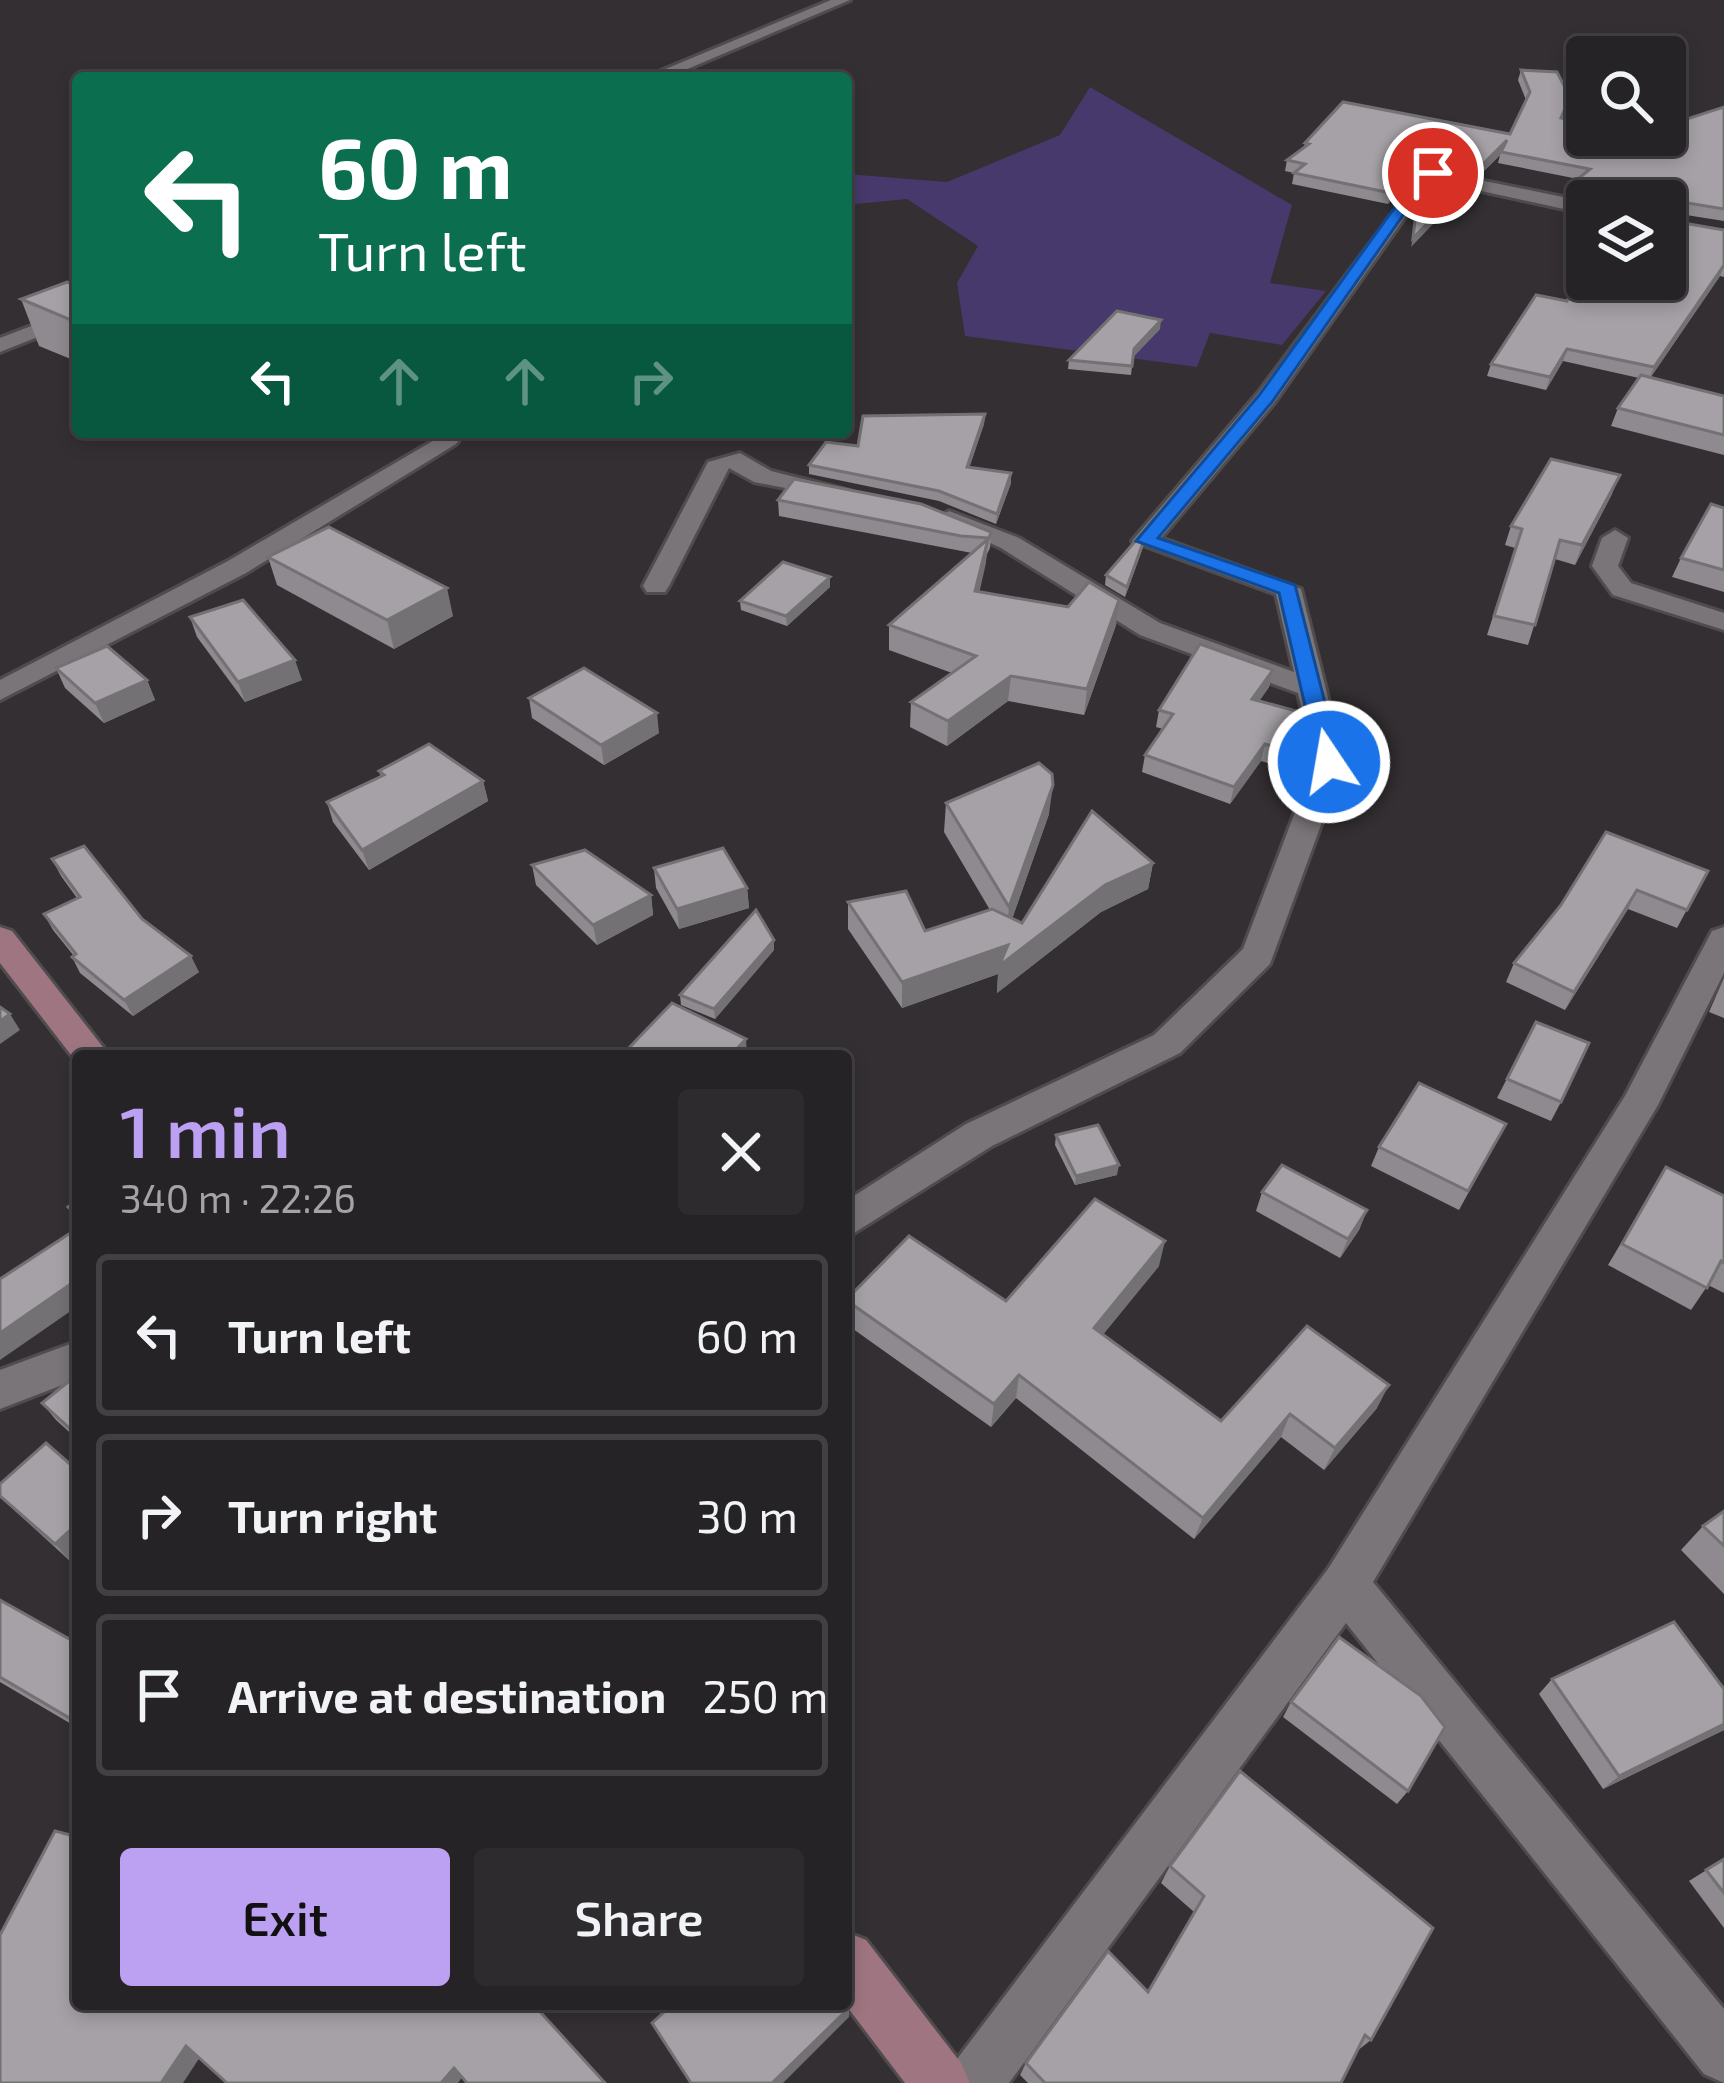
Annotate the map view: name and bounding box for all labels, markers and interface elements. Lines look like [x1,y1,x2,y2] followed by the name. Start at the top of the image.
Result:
[1566,36,1686,300] map controls
[1566,36,1686,156] button: search
[318,115,513,216] text: 60 m
[120,120,276,276] icon: left
[1382,122,1484,224] pin
[1400,140,1466,206] icon: arrive
[1566,180,1686,300] button: layers
[318,217,527,282] text: Turn left
[240,348,306,414] icon: left
[366,348,432,414] icon: ahead
[492,348,558,414] icon: ahead
[618,348,684,414] icon: right
[1266,699,1392,825] position arrow
[120,1086,291,1172] text: 1 min
[678,1089,804,1215] button: close
[120,1174,356,1221] text: 340 m · 22:26
[126,1302,192,1368] icon: left
[228,1308,411,1362] text: Turn left
[696,1308,798,1362] text: 60 m
[126,1482,192,1548] icon: right
[228,1488,437,1542] text: Turn right
[696,1488,798,1542] text: 30 m
[126,1662,192,1728] icon: arrive
[228,1668,666,1722] text: Arrive at destination
[702,1668,828,1722] text: 250 m
[120,1848,450,1986] button: Exit
[474,1848,804,1986] button: Share

